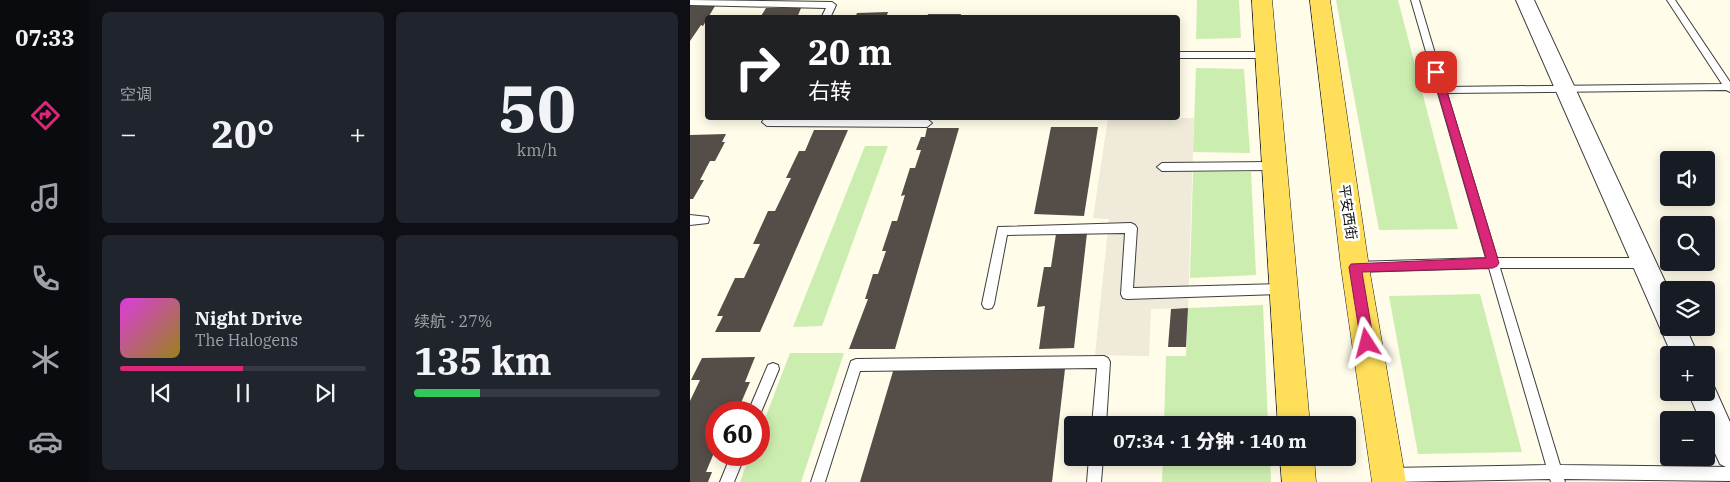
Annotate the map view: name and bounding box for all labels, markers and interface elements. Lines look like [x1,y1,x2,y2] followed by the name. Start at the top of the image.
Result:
[15,23,75,52] text: 07:33
[808,29,892,75] text: 20 m
[725,35,790,100] icon: right
[1415,51,1457,93] pin
[1422,58,1450,86] icon: arrive
[498,65,576,150] text: 50
[808,76,852,105] text: 右转
[120,84,152,104] text: 空调
[28,98,63,133] icon: directions
[211,109,275,158] text: 20°
[120,115,137,152] text: −
[349,115,366,152] text: +
[517,140,557,160] text: km/h
[1660,151,1715,466] map controls
[1660,151,1715,206] button: sound
[28,180,63,215] icon: music
[1335,183,1361,241] street label: 平安西街
[1660,216,1715,271] button: search
[28,261,63,296] icon: phone
[1660,281,1715,336] button: layers
[195,306,303,330] text: Night Drive
[414,311,492,331] text: 续航 · 27%
[1340,316,1392,368] position arrow
[195,330,298,350] text: The Halogens
[414,336,552,385] text: 135 km
[28,342,63,377] icon: climate
[1660,346,1715,401] button: +
[147,379,175,407] icon: previous
[229,379,257,407] icon: pause
[311,379,339,407] icon: next
[705,401,770,466] speed limit sign: 60
[1660,411,1715,466] button: −
[28,424,63,459] icon: car
[1113,429,1307,453] text: 07:34 · 1 分钟 · 140 m

